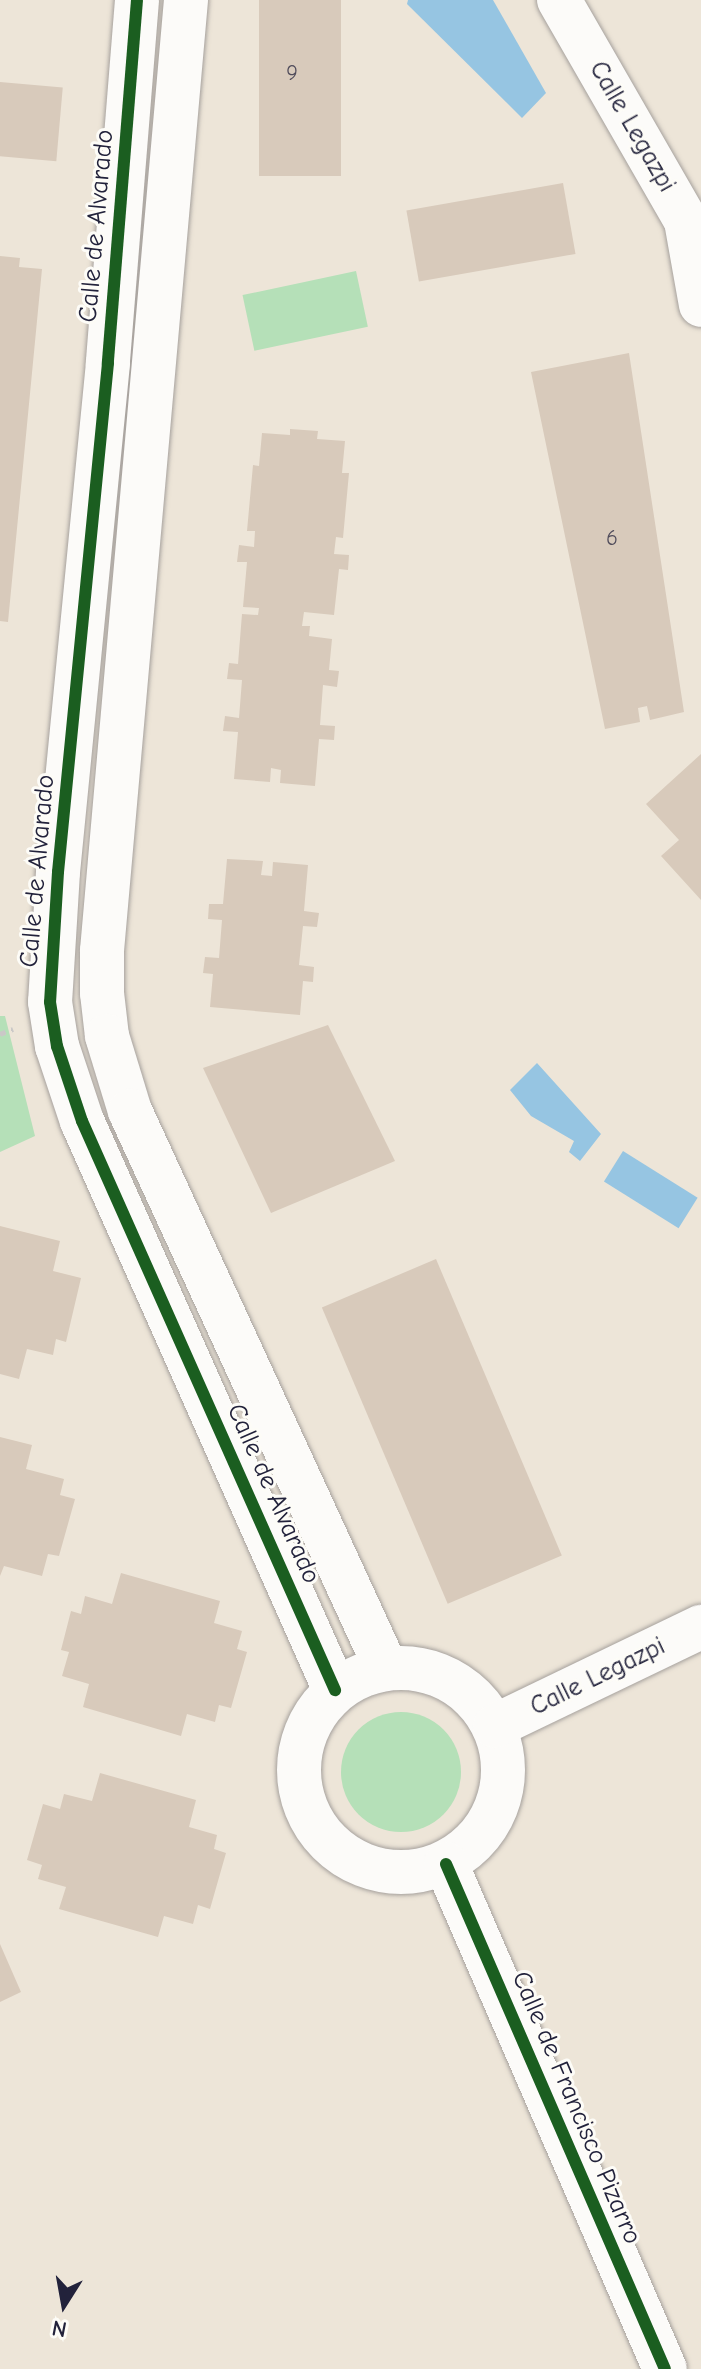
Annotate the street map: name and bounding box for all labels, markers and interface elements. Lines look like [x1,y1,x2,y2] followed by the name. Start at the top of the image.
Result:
[582,56,682,198] street label: Calle Legazpi
[286,61,298,87] house number: 9
[73,128,121,324] street label: Calle de Alvarado
[606,526,618,552] house number: 6
[14,773,62,969] street label: Calle de Alvarado
[219,1399,327,1589] street label: Calle de Alvarado
[525,1631,671,1723] street label: Calle Legazpi
[504,1967,648,2249] street label: Calle de Francisco Pizarro
[24,2265,104,2345] north arrow
[50,2314,69,2343] text: N

